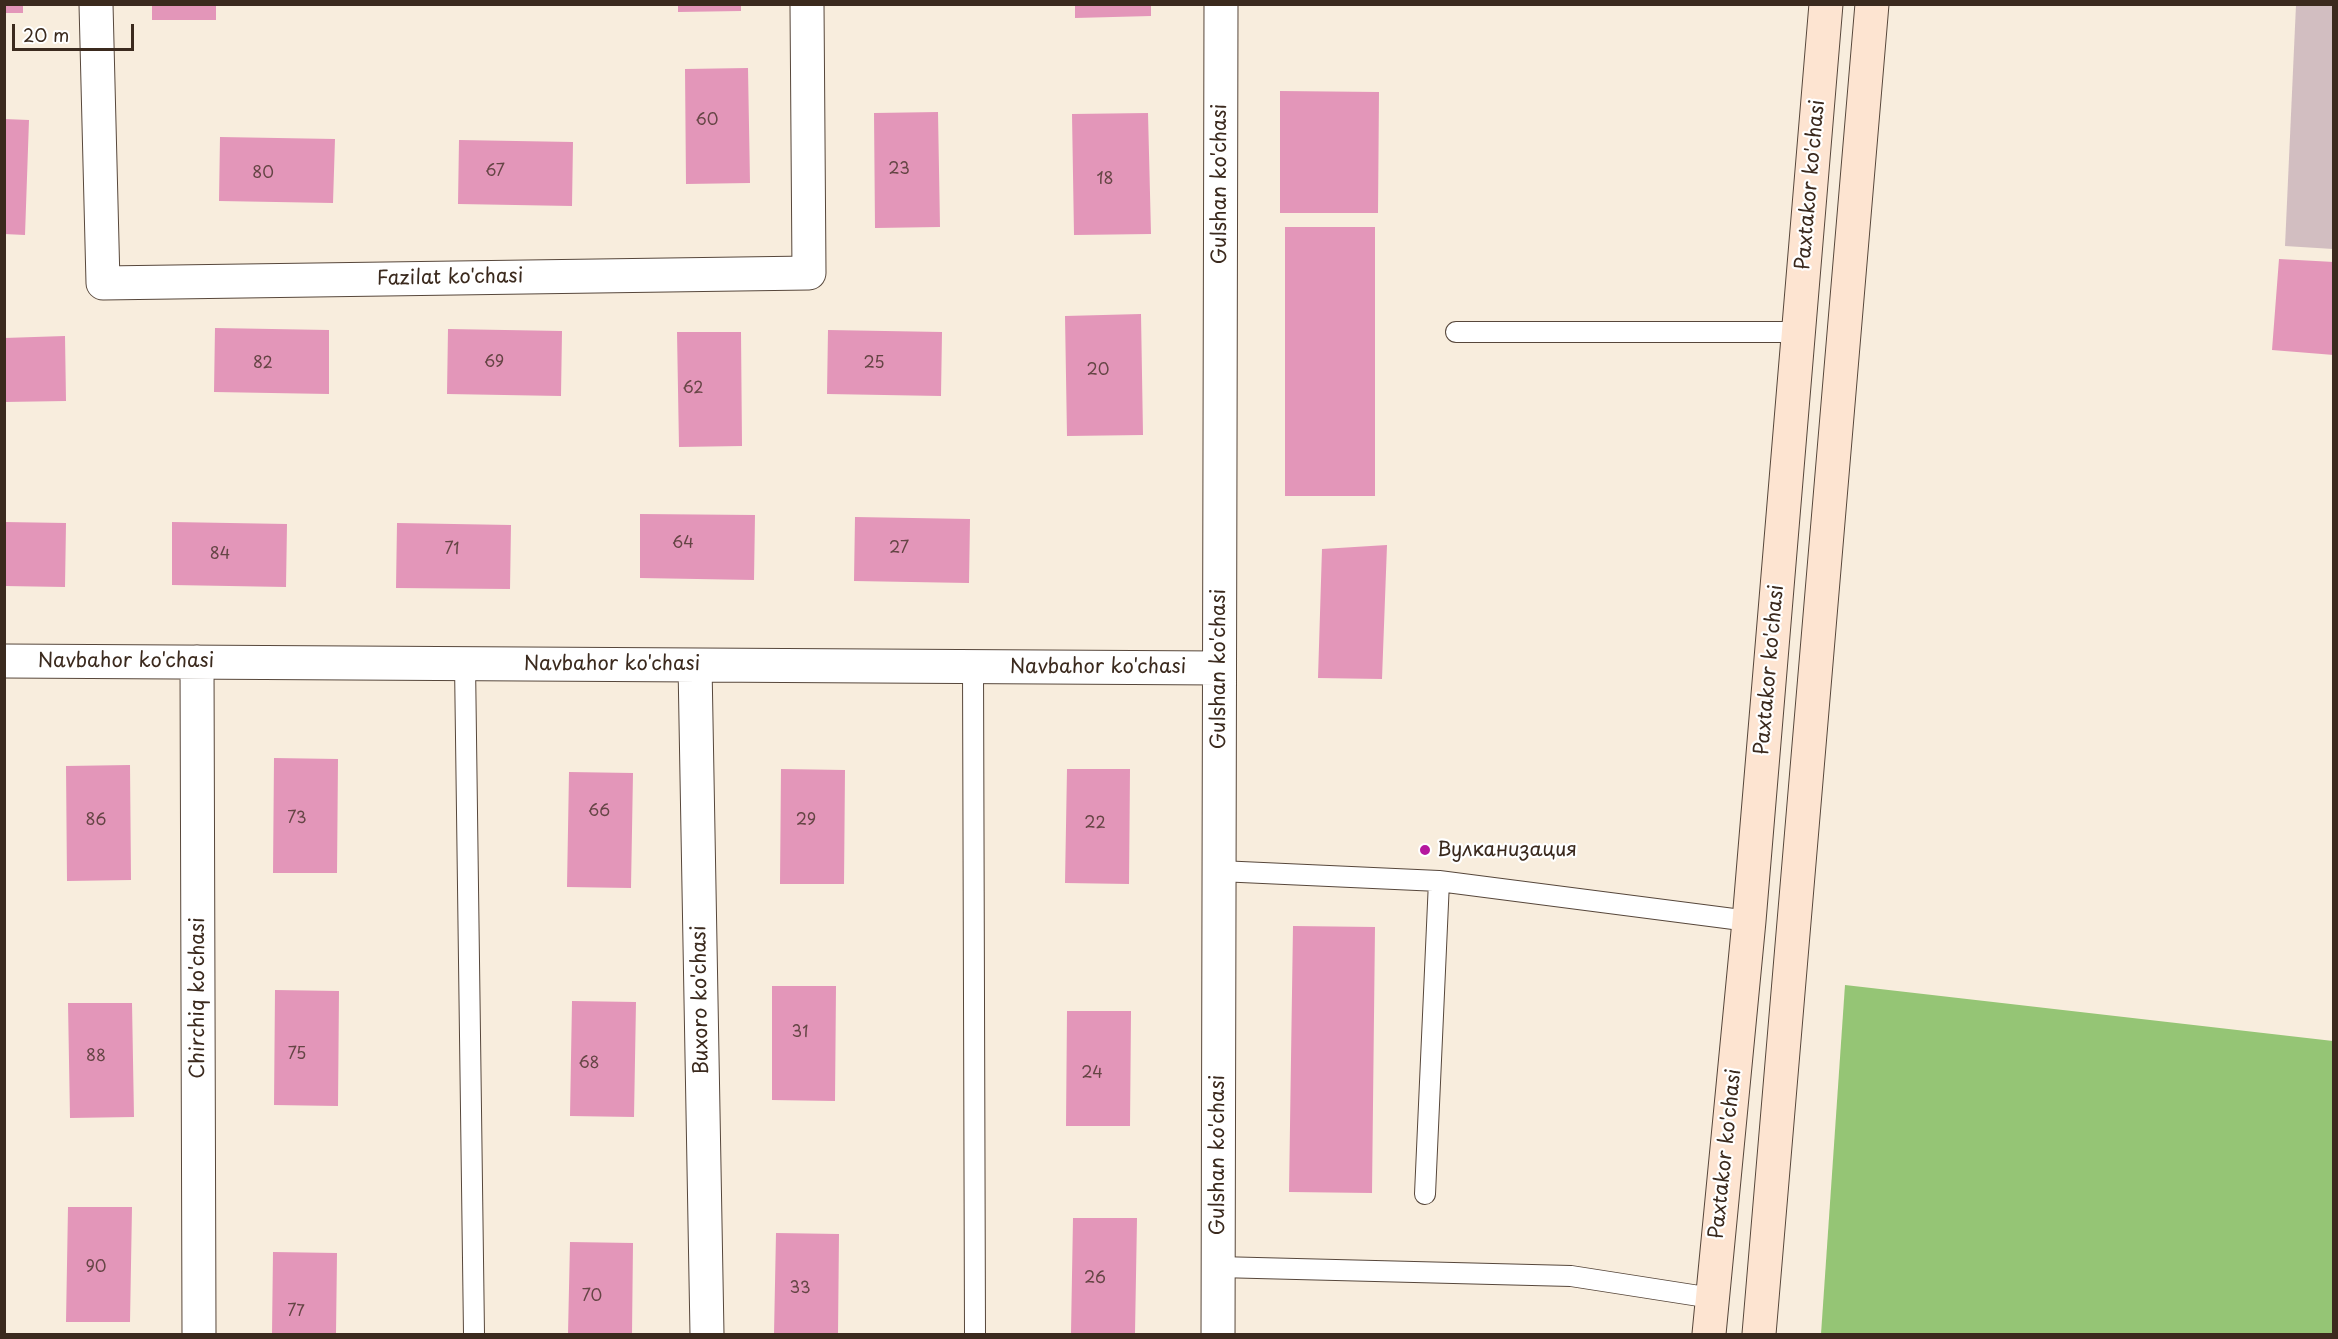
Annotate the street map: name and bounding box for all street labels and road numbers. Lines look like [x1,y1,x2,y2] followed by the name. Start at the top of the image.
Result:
[1792,99,1830,271] street label: Paxtakor ko'chasi
[1208,104,1232,264] street label: Gulshan ko'chasi
[376,265,524,291] street label: Fazilat ko'chasi
[1751,584,1789,756] street label: Paxtakor ko'chasi
[1207,589,1231,749] street label: Gulshan ko'chasi
[38,649,214,673] street label: Navbahor ko'chasi
[524,652,700,676] street label: Navbahor ko'chasi
[1010,655,1186,679] street label: Navbahor ko'chasi
[186,917,210,1079] street label: Chirchiq ko'chasi
[688,925,714,1075] street label: Buxoro ko'chasi
[1705,1068,1747,1240] street label: Paxtakor ko'chasi
[1206,1075,1230,1235] street label: Gulshan ko'chasi

